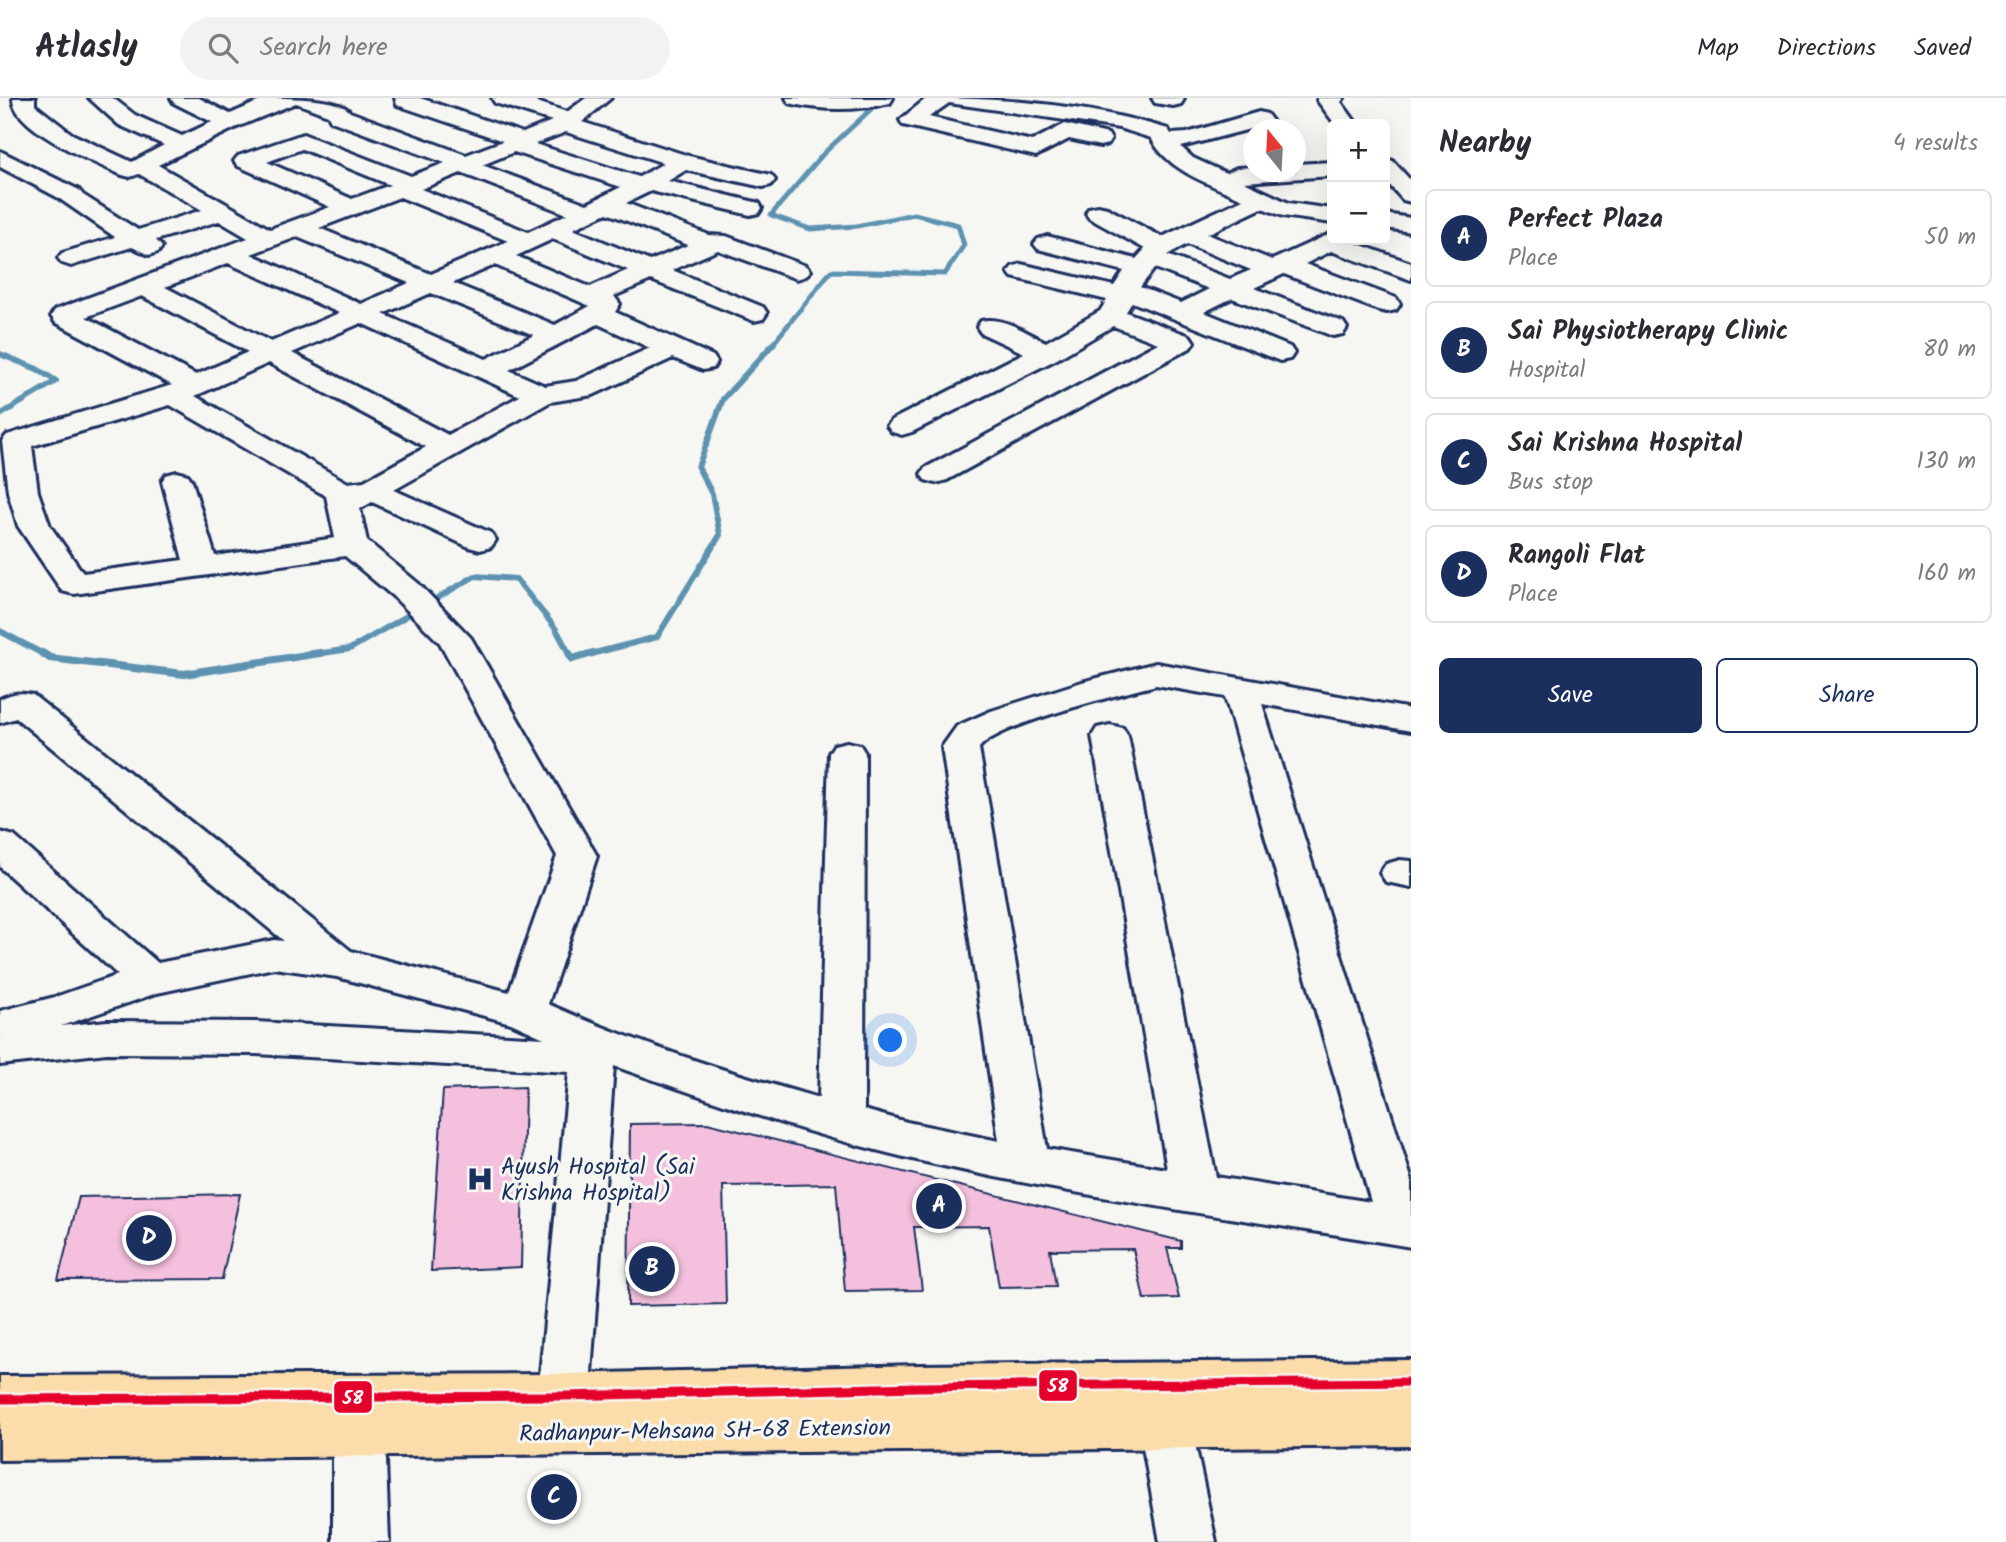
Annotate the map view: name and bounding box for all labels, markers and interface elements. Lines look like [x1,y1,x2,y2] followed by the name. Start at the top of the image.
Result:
[180,17,670,80] search box
[35,22,138,75] text: Atlasly
[260,27,388,69] text: Search here
[204,29,242,67] icon: search
[1697,29,1739,68] text: Map
[1777,29,1876,68] text: Directions
[1914,29,1971,68] text: Saved
[1243,119,1306,182] north arrow
[1327,119,1390,245] map controls
[1327,119,1390,182] button: +
[1439,120,1531,168] text: Nearby
[1893,126,1978,162] text: 4 results
[1327,182,1390,245] button: −
[1508,199,1663,241] text: Perfect Plaza
[1457,220,1471,256] text: A
[1925,220,1976,256] text: 50 m
[1508,241,1558,277] text: Place
[1508,311,1788,353] text: Sai Physiotherapy Clinic
[1457,332,1471,368] text: B
[1923,332,1976,368] text: 80 m
[1508,353,1585,389] text: Hospital
[1508,423,1742,465] text: Sai Krishna Hospital
[1457,444,1471,480] text: C
[1917,444,1976,480] text: 130 m
[1508,465,1593,501] text: Bus stop
[1508,535,1645,577] text: Rangoli Flat
[1456,556,1472,592] text: D
[1917,556,1976,592] text: 160 m
[1508,577,1558,613] text: Place
[1439,658,1702,733] button: Save
[1716,658,1978,733] button: Share
[873,1023,907,1057] your location
[501,1150,696,1212] place label: Ayush Hospital (Sai Krishna Hospital)
[465,1164,495,1194] hospital icon: Ayush Hospital (Sai Krishna Hospital)
[916,1180,962,1232] pin: A
[126,1212,172,1264] pin: D
[629,1243,675,1295] pin: B
[1038,1369,1078,1402] line badge: 58
[1047,1372,1069,1402] text: 58
[333,1380,373,1414] line badge: 58
[342,1384,364,1414] text: 58
[519,1411,891,1453] street label: Radhanpur-Mehsana SH-68 Extension
[531,1471,577,1523] pin: C

